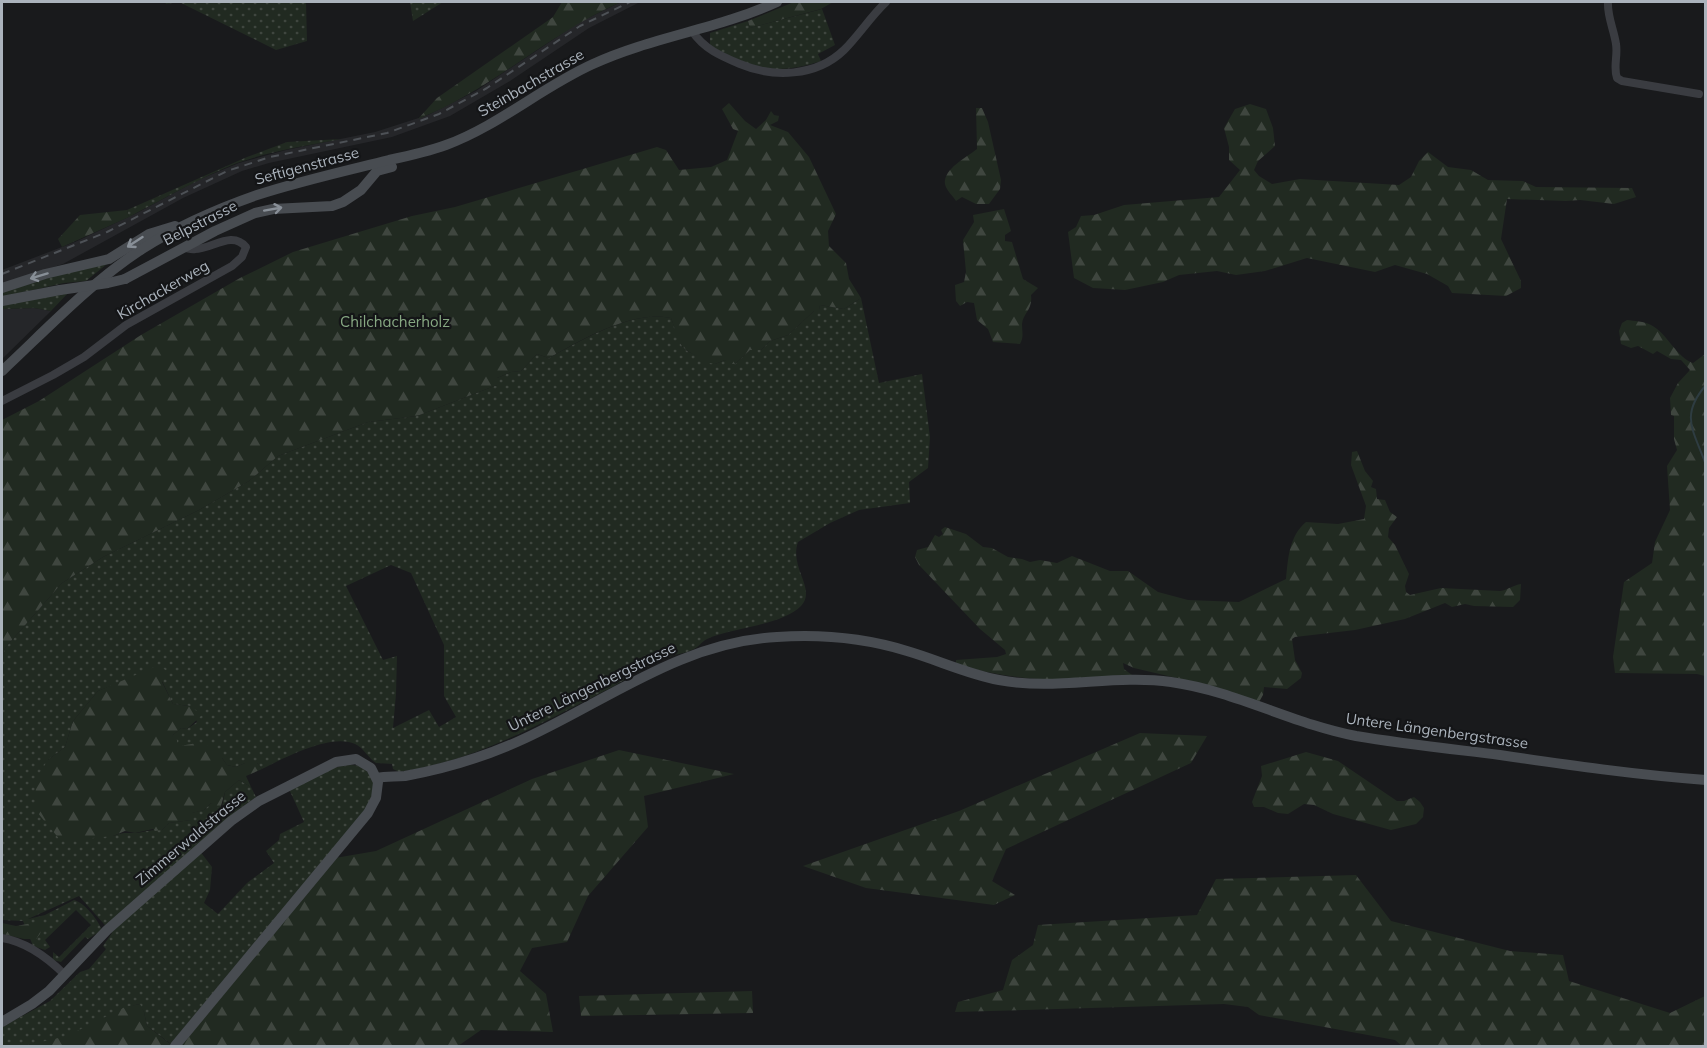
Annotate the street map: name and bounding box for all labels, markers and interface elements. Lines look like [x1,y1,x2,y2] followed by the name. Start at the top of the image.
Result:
[474,45,587,121] street label: Steinbachstrasse
[253,142,361,189] street label: Seftigenstrasse
[159,196,240,249] street label: Belpstrasse
[262,204,282,215] one-way arrow
[127,237,144,249] one-way arrow
[113,256,212,323] street label: Kirchackerweg
[30,271,49,282] one-way arrow
[340,312,450,331] park label: Chilchacherholz
[505,638,679,735] street label: Untere Längenbergstrasse
[1345,708,1530,753] street label: Untere Längenbergstrasse
[132,786,249,889] street label: Zimmerwaldstrasse

